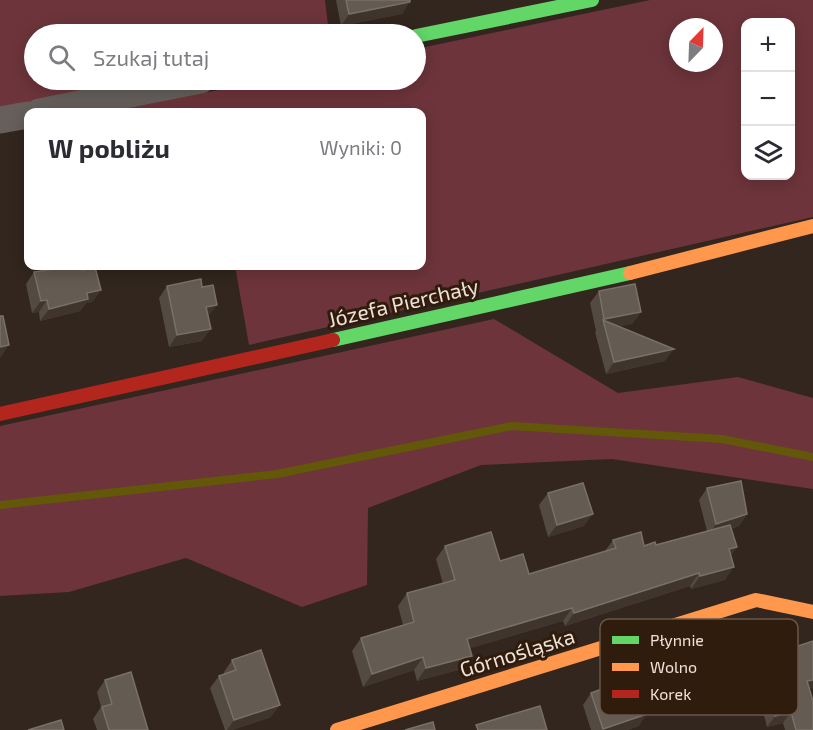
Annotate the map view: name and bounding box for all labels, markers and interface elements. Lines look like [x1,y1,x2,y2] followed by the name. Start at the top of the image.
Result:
[669,18,723,72] north arrow
[741,18,795,180] map controls
[741,18,795,72] button: +
[24,24,426,90] search box
[45,41,78,74] icon: search
[93,44,209,70] text: Szukaj tutaj
[741,72,795,126] button: −
[741,126,795,180] button: layers
[48,132,170,163] text: W pobliżu
[320,135,402,159] text: Wyniki: 0
[325,273,481,331] street label: Józefa Pierchały
[600,619,798,715] legend
[456,623,578,681] street label: Górnośląska
[650,630,704,649] text: Płynnie
[650,657,697,676] text: Wolno
[650,684,691,703] text: Korek

